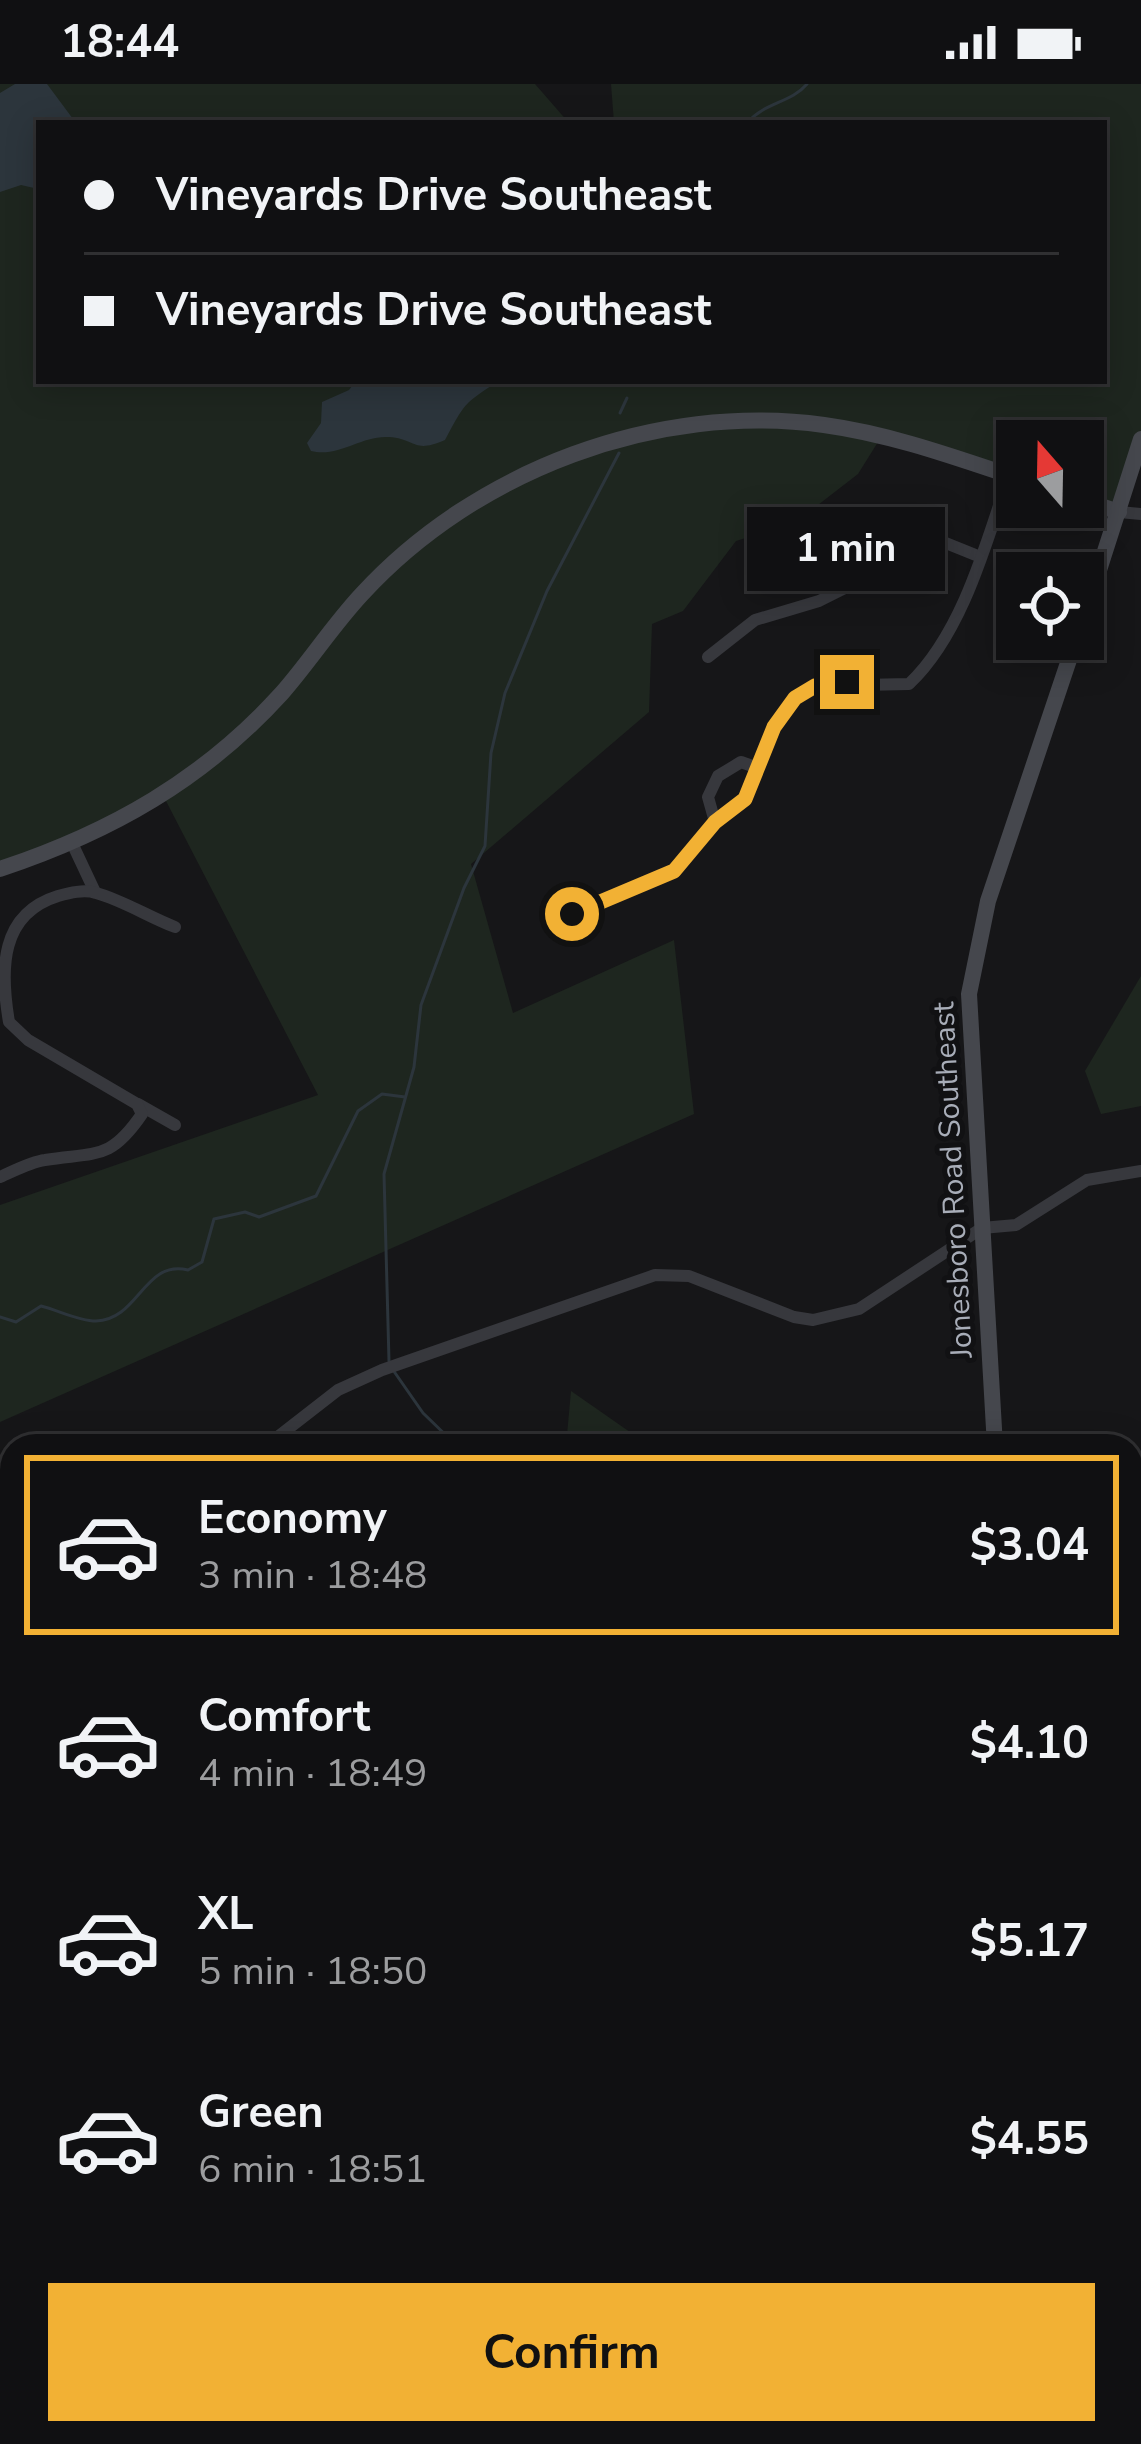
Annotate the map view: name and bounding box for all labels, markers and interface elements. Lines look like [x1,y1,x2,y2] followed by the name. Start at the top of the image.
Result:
[60,12,179,73] text: 18:44
[156,165,711,226] text: Vineyards Drive Southeast
[156,280,711,341] text: Vineyards Drive Southeast
[996,420,1104,528] north arrow
[996,420,1104,660] map controls
[748,508,946,592] callout: 1 min
[796,522,896,575] text: 1 min
[996,552,1104,660] button: locate
[820,655,874,709] route end
[545,887,599,941] route start
[923,1000,983,1360] street label: Jonesboro Road Southeast
[198,1488,387,1549] text: Economy
[54,1491,162,1599] icon: car
[970,1515,1089,1576] text: $3.04
[198,1549,427,1602] text: 3 min · 18:48
[198,1686,370,1747] text: Comfort
[54,1689,162,1797] icon: car
[970,1713,1089,1774] text: $4.10
[198,1747,427,1800] text: 4 min · 18:49
[198,1884,254,1945] text: XL
[54,1887,162,1995] icon: car
[970,1911,1089,1972] text: $5.17
[198,1945,427,1998] text: 5 min · 18:50
[198,2082,324,2143] text: Green
[54,2085,162,2193] icon: car
[970,2109,1089,2170] text: $4.55
[198,2143,427,2196] text: 6 min · 18:51
[48,2283,1095,2421] button: Confirm

